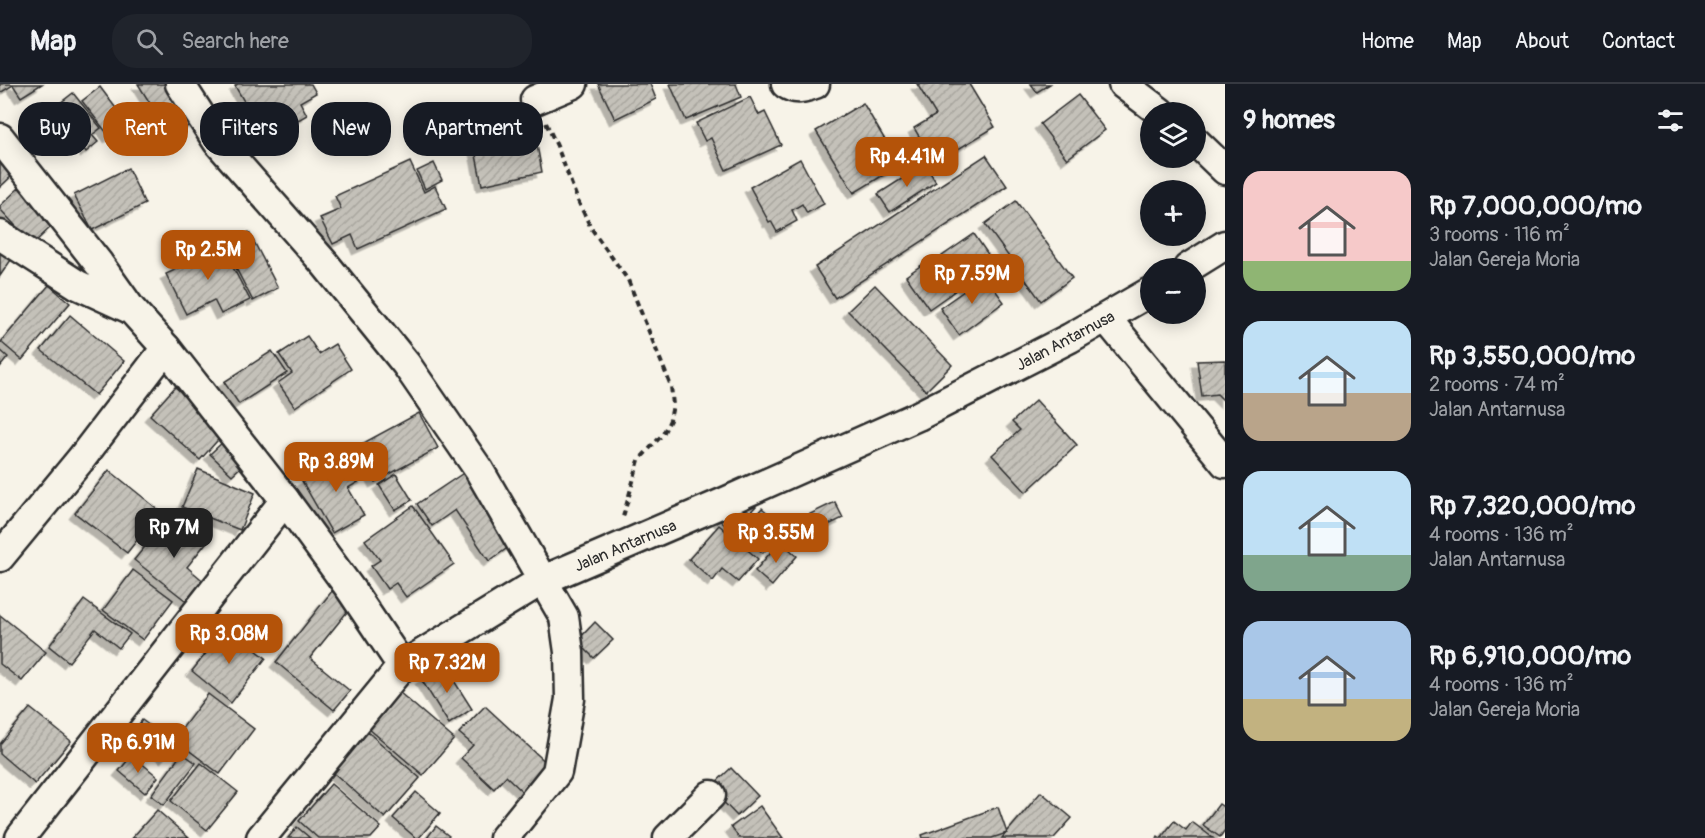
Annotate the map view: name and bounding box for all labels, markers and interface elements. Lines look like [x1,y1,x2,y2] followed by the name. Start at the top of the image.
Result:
[112,14,532,68] search box
[30,24,76,59] text: Map
[133,25,166,58] icon: search
[181,27,289,55] text: Search here
[1361,28,1414,55] text: Home
[1447,28,1482,55] text: Map
[1515,28,1569,55] text: About
[1602,28,1675,55] text: Contact
[18,102,91,156] chip: Buy
[103,102,188,156] chip: Rent
[200,102,299,156] chip: Filters
[311,102,391,156] chip: New
[403,102,543,156] chip: Apartment
[1140,102,1206,324] map controls
[1140,102,1206,168] button: layers
[1243,104,1335,136] text: 9 homes
[1654,104,1687,137] icon: filters
[845,137,969,188] pin: Rp 4.41M
[869,144,945,169] text: Rp 4.41M
[1140,180,1206,246] button: +
[1429,190,1642,222] text: Rp 7,000,000/mo
[1291,195,1363,267] icon: home
[1429,222,1570,247] text: 3 rooms · 116 m²
[153,230,263,281] pin: Rp 2.5M
[175,237,241,262] text: Rp 2.5M
[1429,247,1580,272] text: Jalan Gereja Moria
[910,254,1034,305] pin: Rp 7.59M
[1140,258,1206,324] button: −
[934,261,1010,286] text: Rp 7.59M
[1013,306,1118,375] street label: Jalan Antarnusa
[1429,340,1635,372] text: Rp 3,550,000/mo
[1291,345,1363,417] icon: home
[1429,372,1565,397] text: 2 rooms · 74 m²
[1429,397,1565,422] text: Jalan Antarnusa
[274,442,398,493] pin: Rp 3.89M
[298,449,374,474] text: Rp 3.89M
[1429,490,1635,522] text: Rp 7,320,000/mo
[1291,495,1363,567] icon: home
[132,508,216,559] pin: Rp 7M
[714,513,838,564] pin: Rp 3.55M
[149,515,199,540] text: Rp 7M
[571,515,679,576] street label: Jalan Antarnusa
[738,520,814,545] text: Rp 3.55M
[1429,522,1574,547] text: 4 rooms · 136 m²
[1429,547,1565,572] text: Jalan Antarnusa
[167,614,291,665] pin: Rp 3.08M
[189,621,269,646] text: Rp 3.08M
[1429,640,1631,672] text: Rp 6,910,000/mo
[385,643,509,694] pin: Rp 7.32M
[1291,645,1363,717] icon: home
[408,650,486,675] text: Rp 7.32M
[1429,672,1574,697] text: 4 rooms · 136 m²
[1429,697,1580,722] text: Jalan Gereja Moria
[76,723,200,774] pin: Rp 6.91M
[101,730,175,755] text: Rp 6.91M

